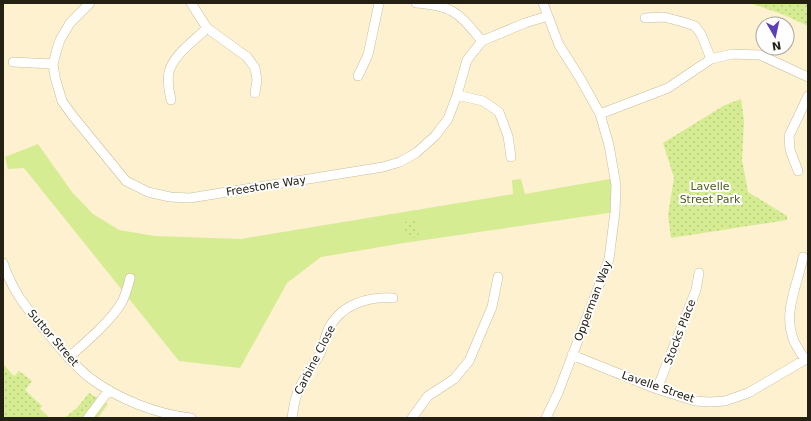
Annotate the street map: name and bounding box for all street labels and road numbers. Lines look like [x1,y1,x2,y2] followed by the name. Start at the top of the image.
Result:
[225,173,307,199] street label: Freestone Way
[572,259,614,343] street label: Opperman Way
[662,297,698,367] street label: Stocks Place
[25,307,82,369] street label: Suttor Street
[292,323,338,397] street label: Carbine Close
[620,368,697,406] street label: Lavelle Street

